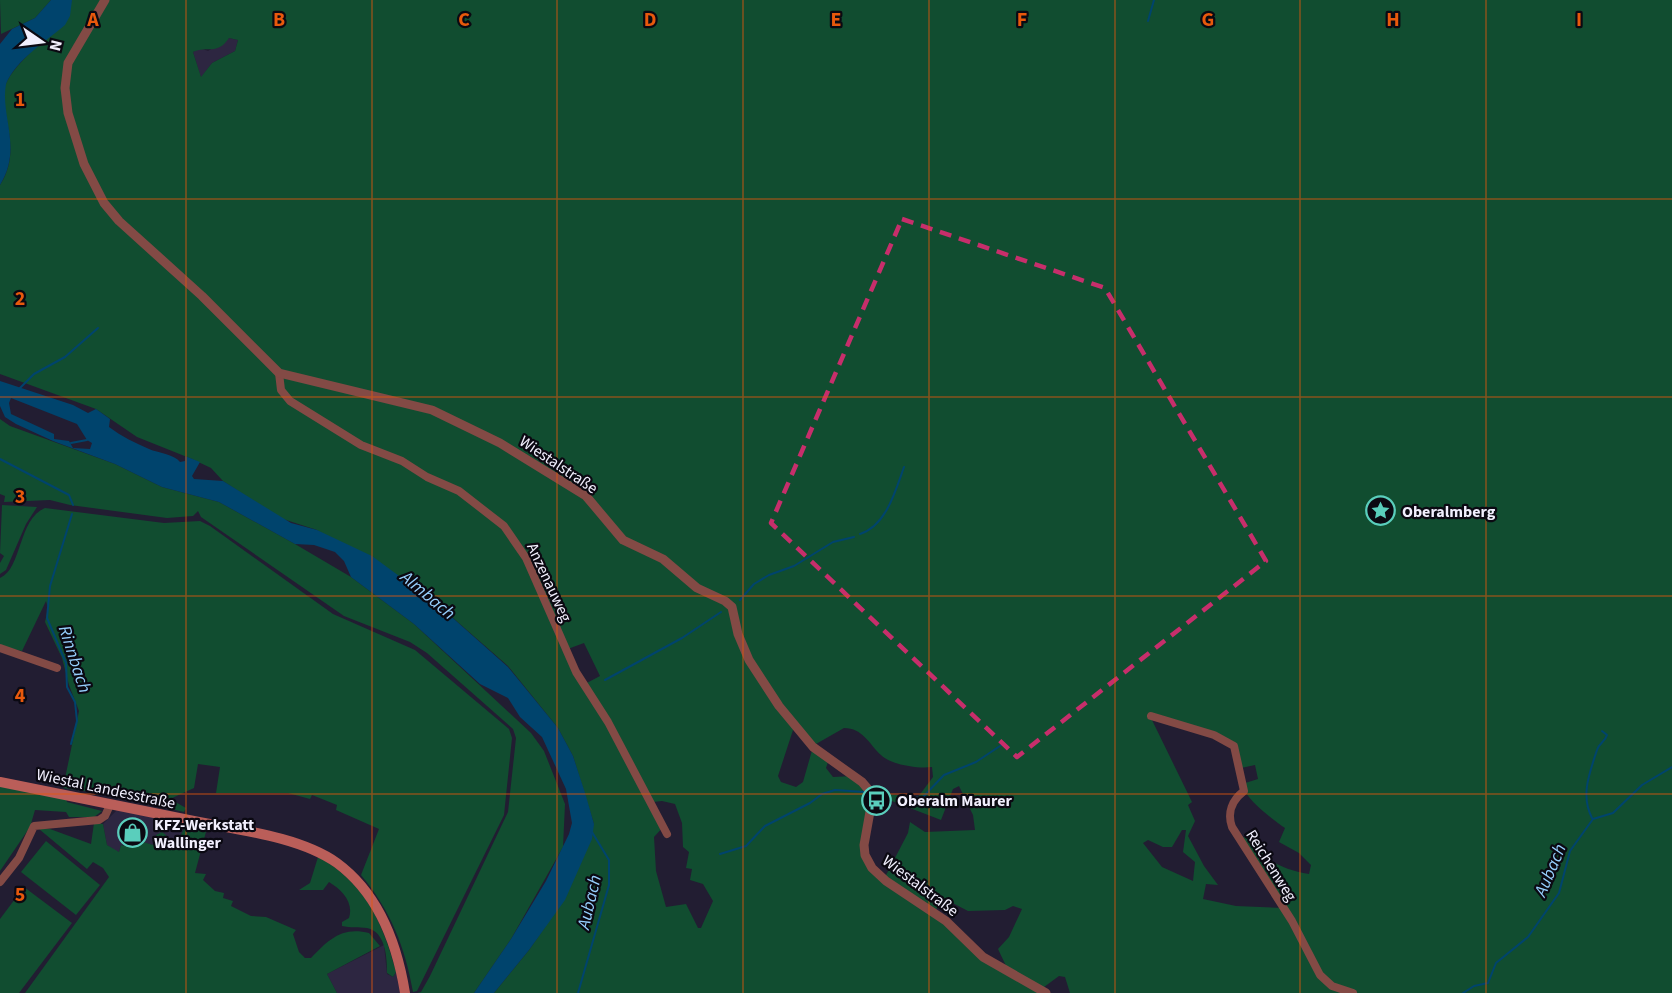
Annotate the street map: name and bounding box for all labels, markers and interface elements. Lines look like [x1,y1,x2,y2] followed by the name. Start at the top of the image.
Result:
[86,6,99,34] text: A
[273,6,285,34] text: B
[458,6,470,34] text: C
[644,6,656,34] text: D
[831,6,841,34] text: E
[1017,6,1027,34] text: F
[1202,6,1214,34] text: G
[1386,6,1400,34] text: H
[1576,6,1582,34] text: I
[12,12,72,72] north arrow
[44,38,68,53] text: N
[15,86,25,114] text: 1
[15,285,25,313] text: 2
[515,430,602,499] street label: Wiestalstraße
[15,483,25,511] text: 3
[1365,495,1397,527] place icon: Oberalmberg
[1402,501,1496,523] place label: Oberalmberg
[521,539,577,626] street label: Anzenauweg
[394,564,460,626] water label: Almbach
[52,622,97,696] water label: Rinnbach
[15,682,26,710] text: 4
[34,764,177,814] street label: Wiestal Landesstraße
[860,784,892,816] bus stop icon: Oberalm Maurer
[897,790,1012,812] place label: Oberalm Maurer
[154,814,254,854] place label: KFZ-Werkstatt Wallinger
[117,817,149,849] shop icon: KFZ-Werkstatt Wallinger
[1240,825,1302,906] street label: Reichenweg
[1528,840,1573,901] water label: Aubach
[878,850,963,922] street label: Wiestalstraße
[571,873,608,933] water label: Aubach
[15,881,25,909] text: 5

